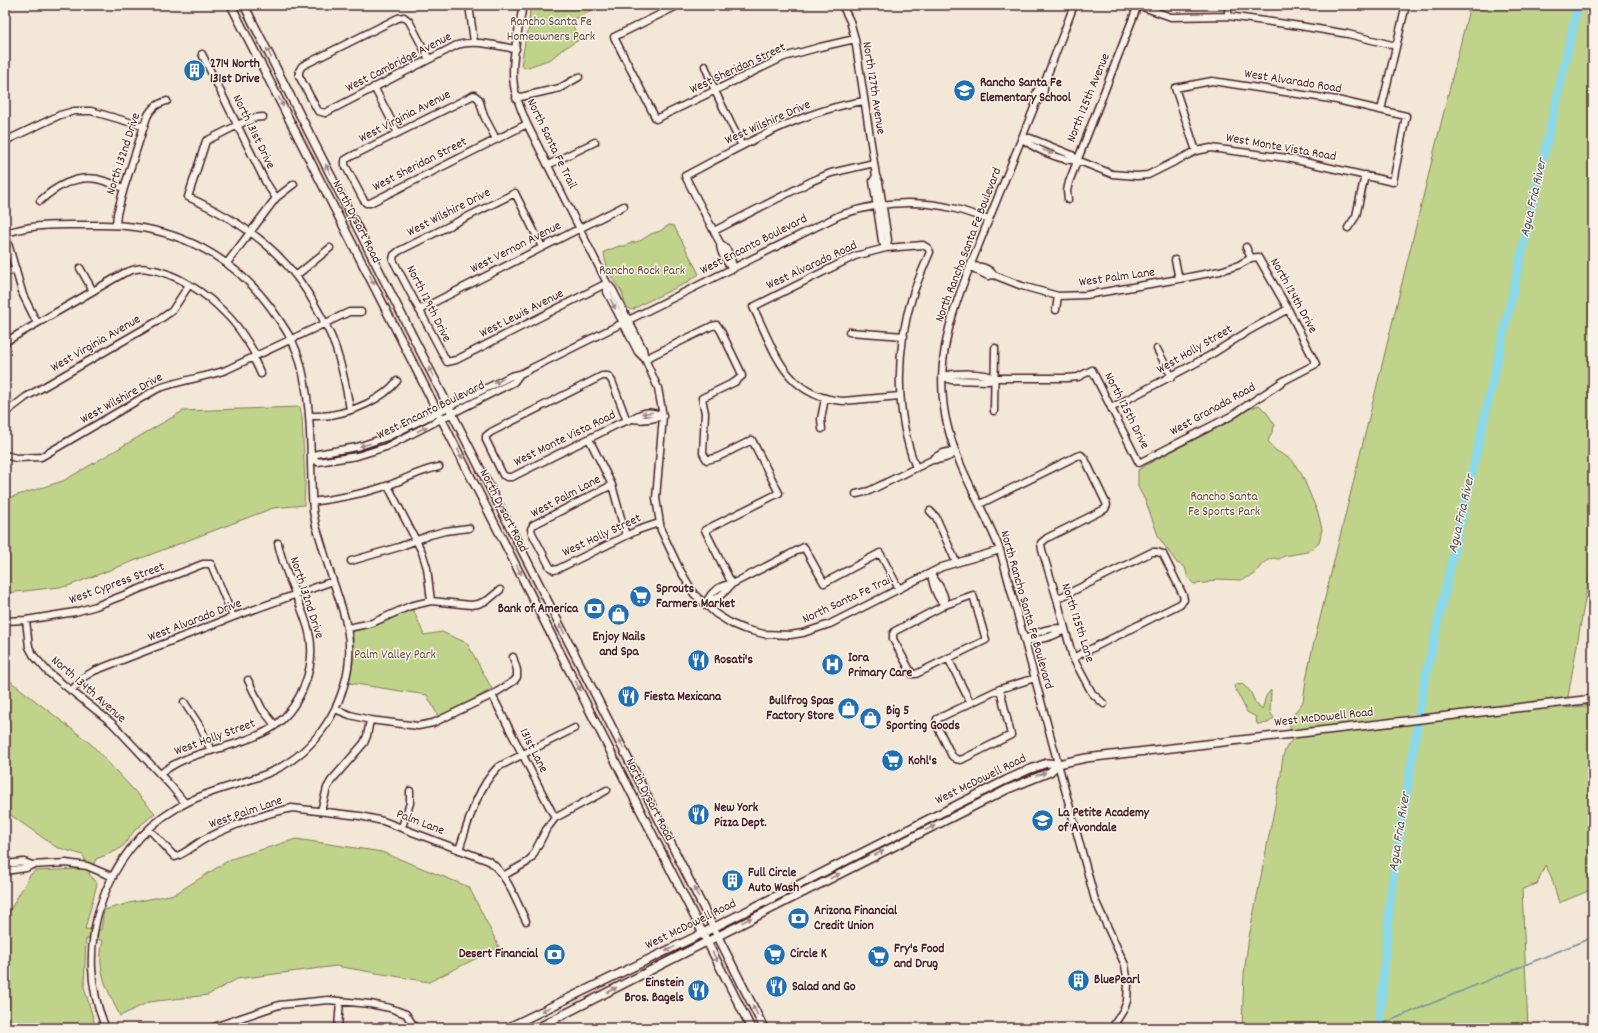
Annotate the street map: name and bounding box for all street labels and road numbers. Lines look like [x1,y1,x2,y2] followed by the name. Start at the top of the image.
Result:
[343,28,456,98] street label: West Cambridge Avenue
[687,38,789,100] street label: West Sheridan Street
[856,40,890,136] street label: North 127th Avenue
[1062,50,1116,145] street label: North 125th Avenue
[1243,65,1343,99] street label: West Alvarado Road
[356,85,455,148] street label: West Virginia Avenue
[227,92,279,173] street label: North 131st Drive
[521,96,581,192] street label: North Santa Fe Trail
[722,96,814,150] street label: West Wilshire Drive
[102,110,146,197] street label: North 132nd Drive
[1224,129,1338,167] street label: West Monte Vista Road
[369,133,471,197] street label: West Sheridan Street
[931,165,1007,325] street label: North Rancho Santa Fe Boulevard
[327,177,385,267] street label: North Dysart Road
[404,184,494,242] street label: West Wilshire Drive
[697,210,811,280] street label: West Encanto Boulevard
[467,217,565,279] street label: West Vernon Avenue
[763,237,861,295] street label: West Alvarado Road
[1264,255,1322,337] street label: North 124th Drive
[400,262,456,346] street label: North 129th Drive
[1078,263,1157,293] street label: West Palm Lane
[477,284,568,343] street label: West Lewis Avenue
[48,310,145,377] street label: West Virginia Avenue
[1153,320,1237,379] street label: West Holly Street
[77,368,167,430] street label: West Wilshire Drive
[1098,369,1154,453] street label: North 125th Drive
[374,377,488,445] street label: West Encanto Boulevard
[1167,379,1259,441] street label: West Granada Road
[511,406,619,472] street label: West Monte Vista Road
[474,466,532,556] street label: North Dysart Road
[528,471,605,523] street label: West Palm Lane
[560,509,645,563] street label: West Holly Street
[994,528,1058,692] street label: North Rancho Santa Fe Boulevard
[284,555,328,642] street label: North 132nd Drive
[67,558,167,610] street label: West Cypress Street
[799,571,897,629] street label: North Santa Fe Trail
[1055,581,1099,665] street label: North 125th Lane
[145,594,245,648] street label: West Alvarado Drive
[46,652,130,728] street label: North 134th Avenue
[1274,703,1374,733] street label: West McDowell Road
[172,714,258,761] street label: West Holly Street
[514,725,552,777] street label: 131st Lane
[932,750,1030,810] street label: West McDowell Road
[620,755,678,845] street label: North Dysart Road
[207,791,286,834] street label: West Palm Lane
[393,805,447,841] street label: Palm Lane
[642,895,740,955] street label: West McDowell Road

